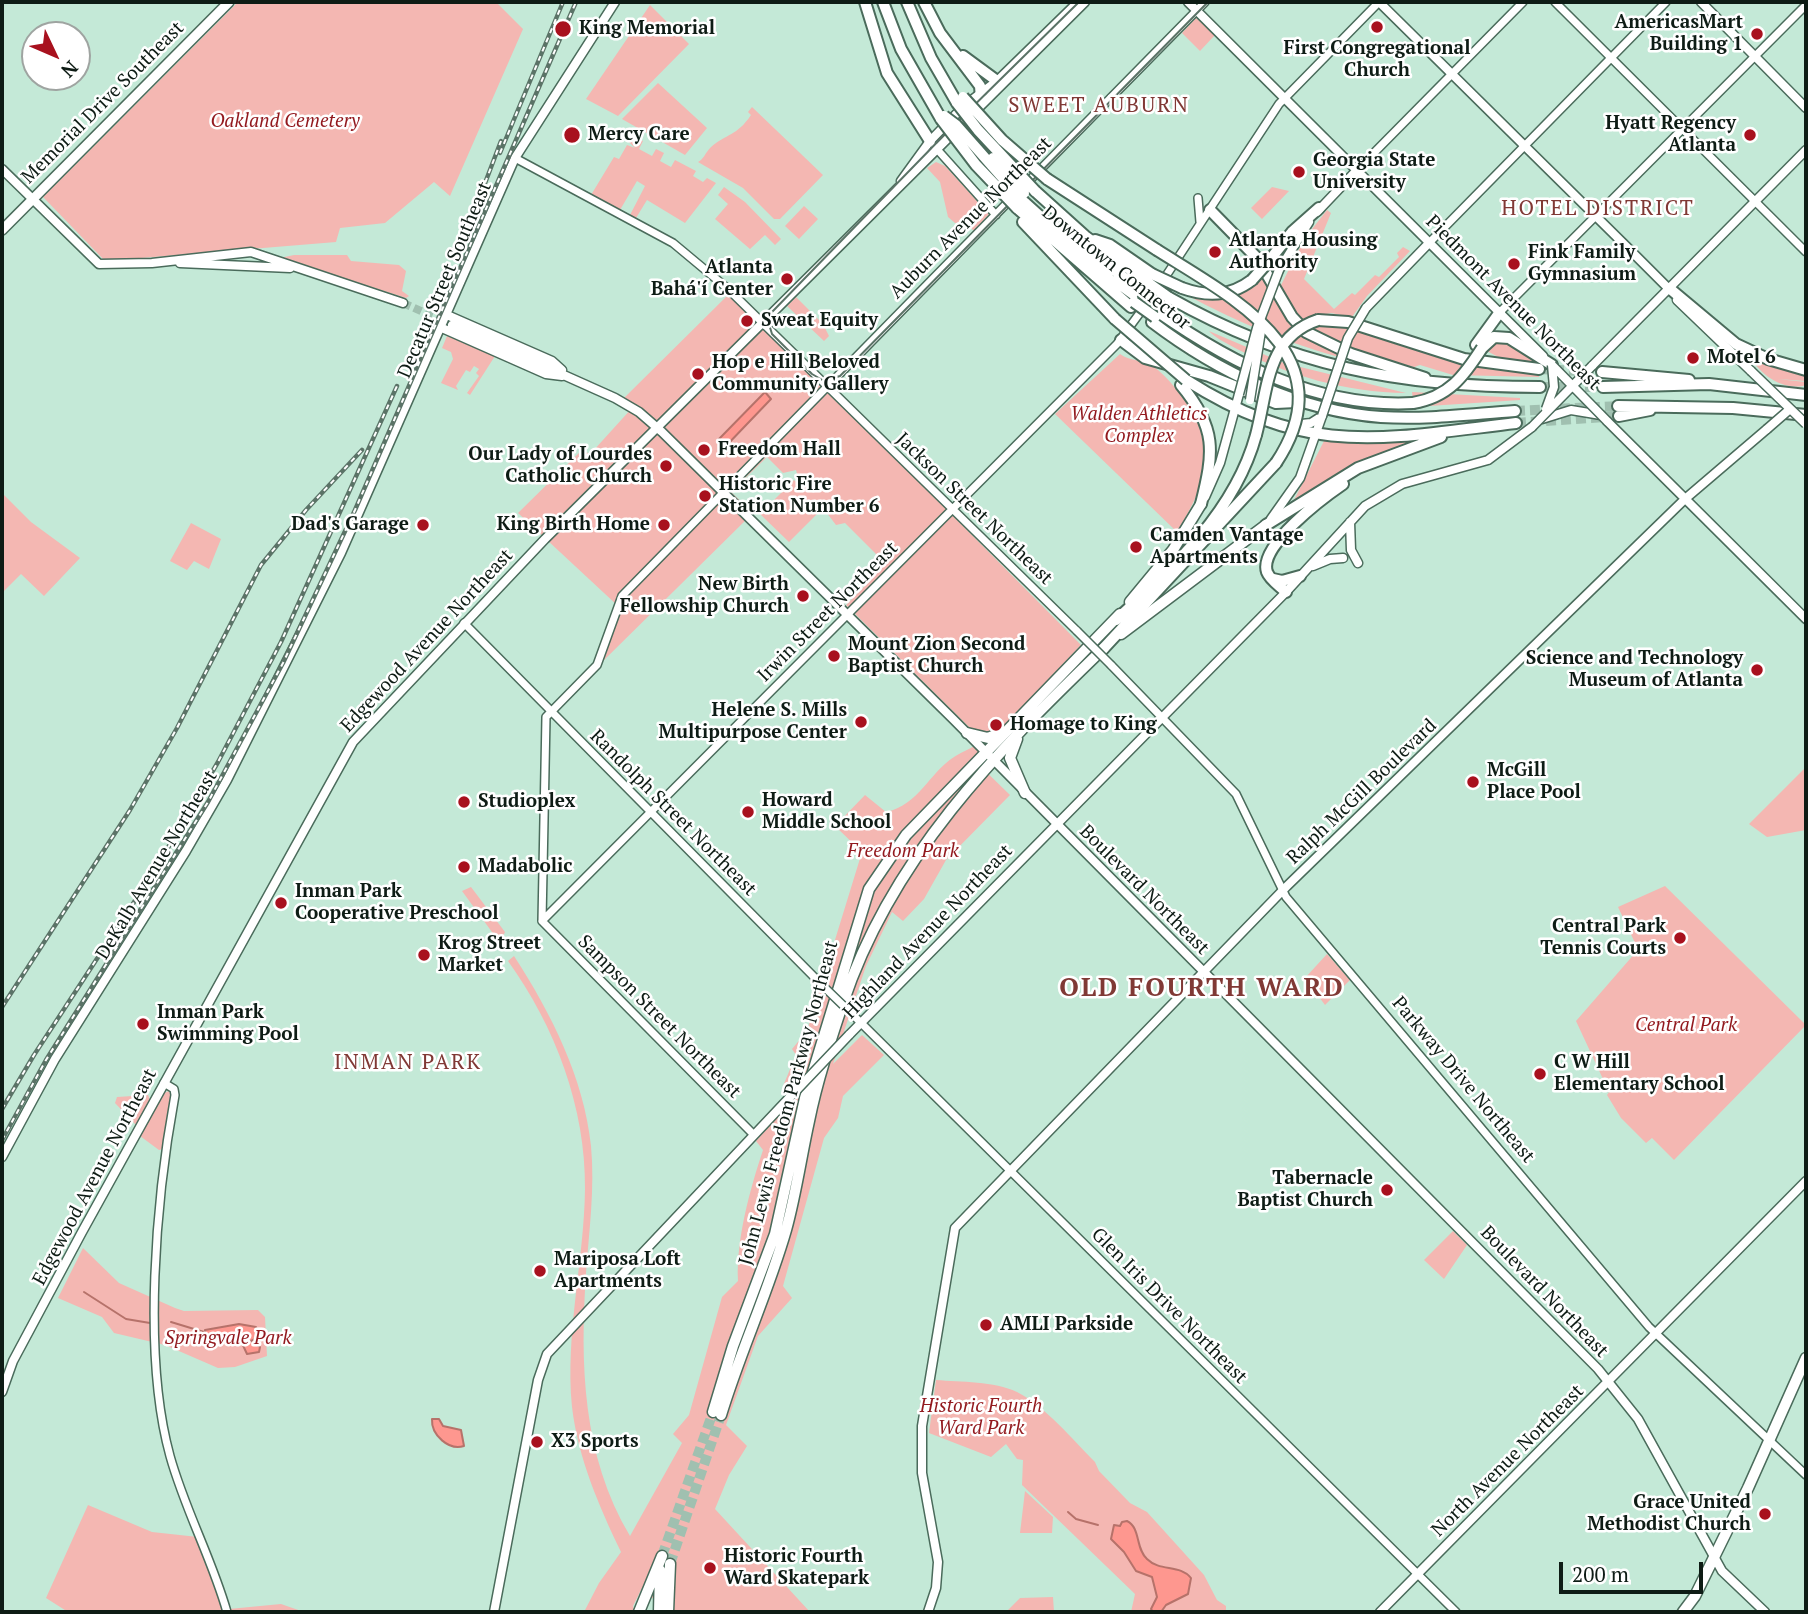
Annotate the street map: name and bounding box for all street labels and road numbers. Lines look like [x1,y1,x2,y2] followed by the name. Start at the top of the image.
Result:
[17,17,189,189] street label: Memorial Drive Southeast
[885,132,1057,304] street label: Auburn Avenue Northeast
[393,178,497,382] street label: Decatur Street Southeast
[1037,201,1195,335] street label: Downtown Connector
[1421,211,1605,395] street label: Piedmont Avenue Northeast
[891,428,1057,590] street label: Jackson Street Northeast
[753,537,903,687] street label: Irwin Street Northeast
[336,545,518,737] street label: Edgewood Avenue Northeast
[1282,715,1442,869] street label: Ralph McGill Boulevard
[585,725,761,901] street label: Randolph Street Northeast
[91,766,223,964] street label: DeKalb Avenue Northeast
[1074,820,1214,960] street label: Boulevard Northeast
[839,840,1017,1024] street label: Highland Avenue Northeast
[573,931,745,1103] street label: Sampson Street Northeast
[735,938,843,1268] street label: John Lewis Freedom Parkway Northeast
[1387,992,1539,1168] street label: Parkway Drive Northeast
[28,1065,162,1289] street label: Edgewood Avenue Northeast
[1475,1221,1613,1363] street label: Boulevard Northeast
[1086,1223,1252,1389] street label: Glen Iris Drive Northeast
[1427,1380,1589,1542] street label: North Avenue Northeast

